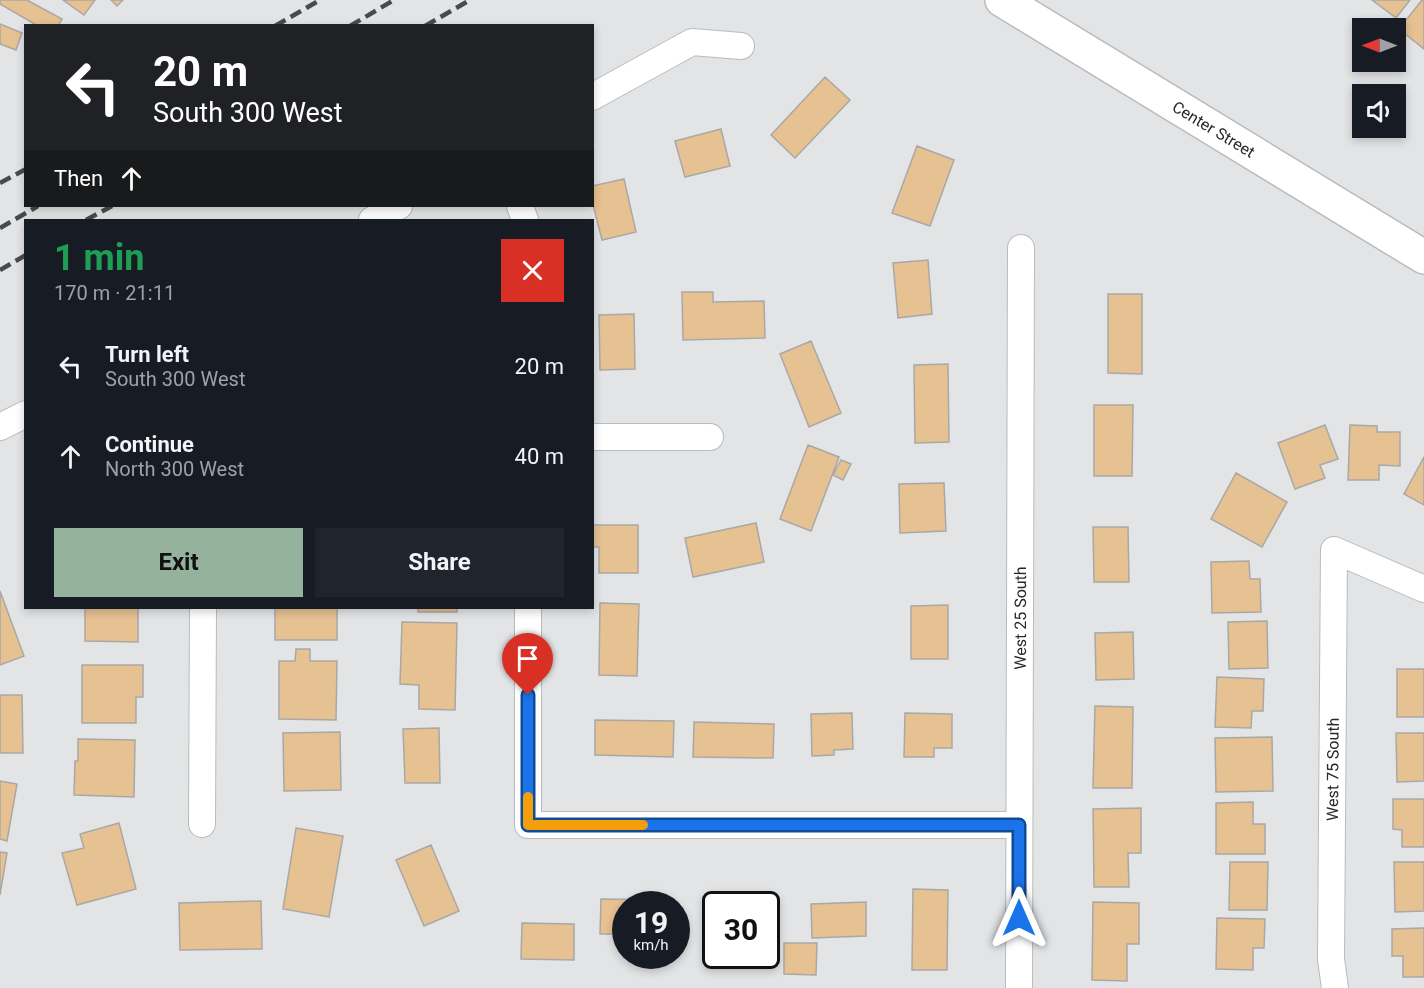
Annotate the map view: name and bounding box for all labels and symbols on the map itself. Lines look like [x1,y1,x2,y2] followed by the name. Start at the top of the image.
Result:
[1352,18,1406,72] north arrow
[1169,97,1258,162] street label: Center Street
[1011,566,1030,670] street label: West 25 South
[502,633,553,695] pin
[1323,718,1343,821] street label: West 75 South
[987,886,1051,950] position arrow
[702,891,780,969] speed limit sign: 30

